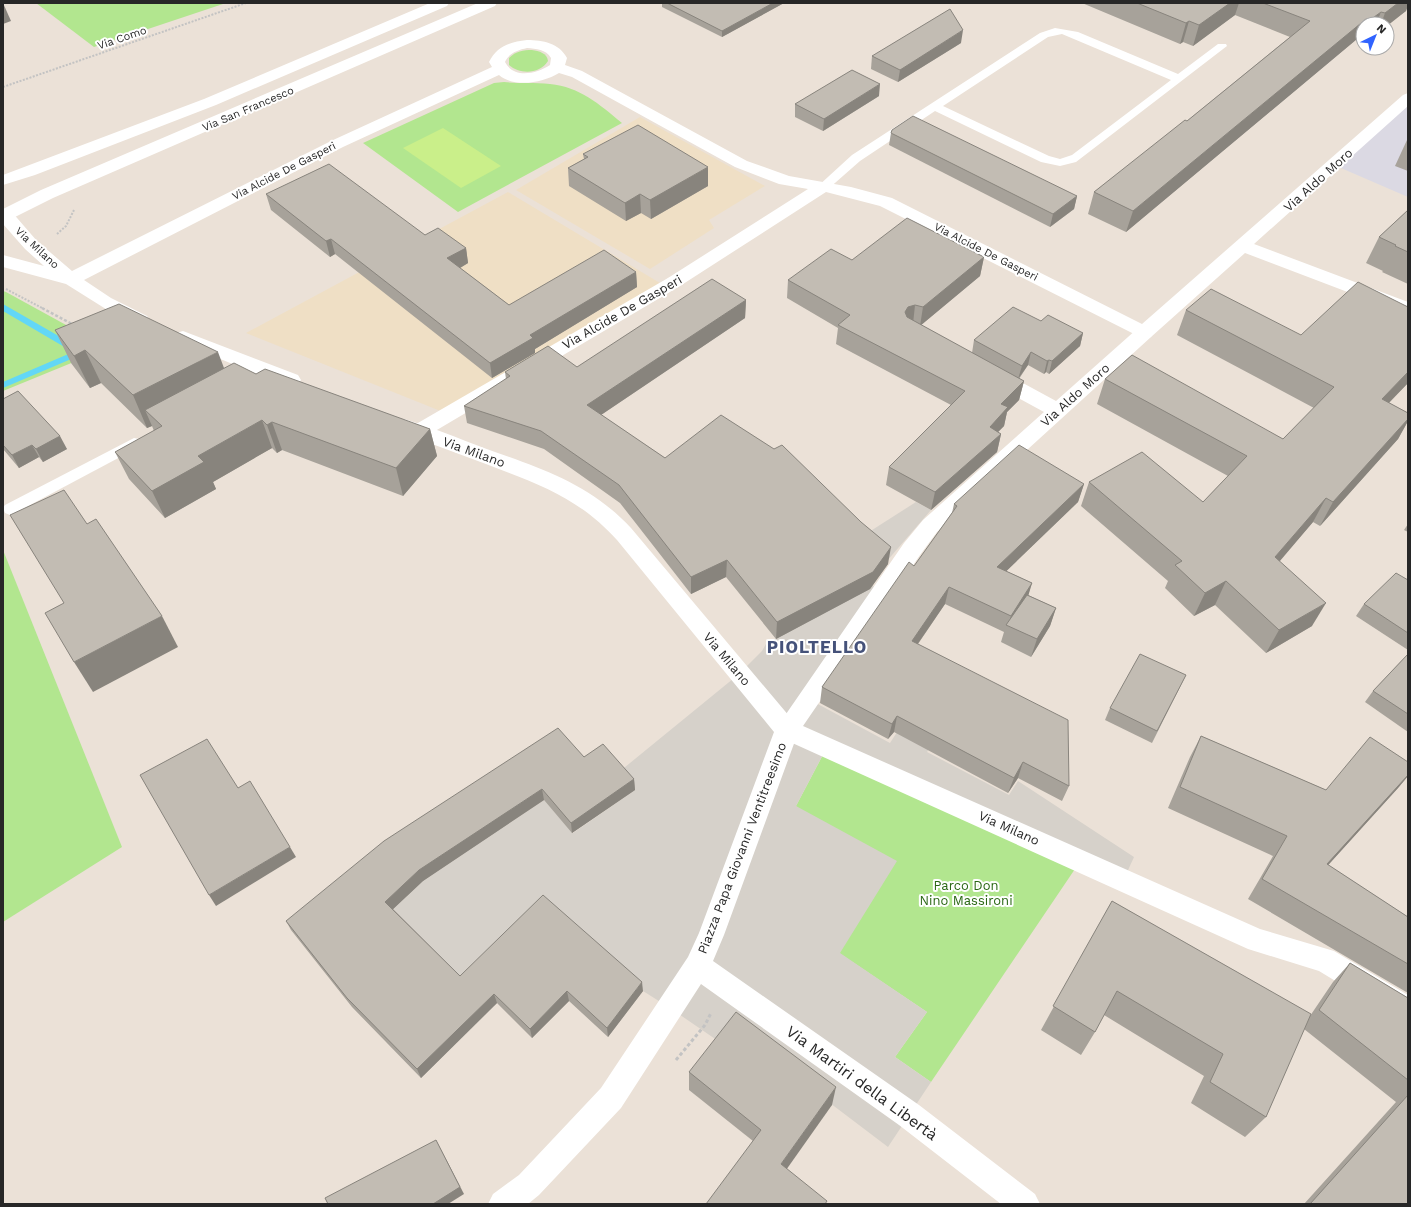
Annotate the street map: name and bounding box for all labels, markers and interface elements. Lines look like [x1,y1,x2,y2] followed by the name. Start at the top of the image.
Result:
[1355,16,1395,56] north arrow
[1374,22,1389,37] text: N
[96,24,148,52] street label: Via Como
[200,84,296,134] street label: Via San Francesco
[230,139,338,203] street label: Via Alcide De Gasperi
[1280,145,1356,215] street label: Via Aldo Moro
[932,220,1040,284] street label: Via Alcide De Gasperi
[12,224,62,272] street label: Via Milano
[560,272,684,352] street label: Via Alcide De Gasperi
[1037,360,1113,430] street label: Via Aldo Moro
[441,434,507,470] street label: Via Milano
[700,629,754,689] street label: Via Milano
[767,637,867,657] district label: PIOLTELLO
[695,740,789,956] street label: Piazza Papa Giovanni Ventitreesimo
[976,808,1042,848] street label: Via Milano
[919,878,1013,908] park label: Parco Don Nino Massironi
[782,1022,942,1144] street label: Via Martiri della Libertà

